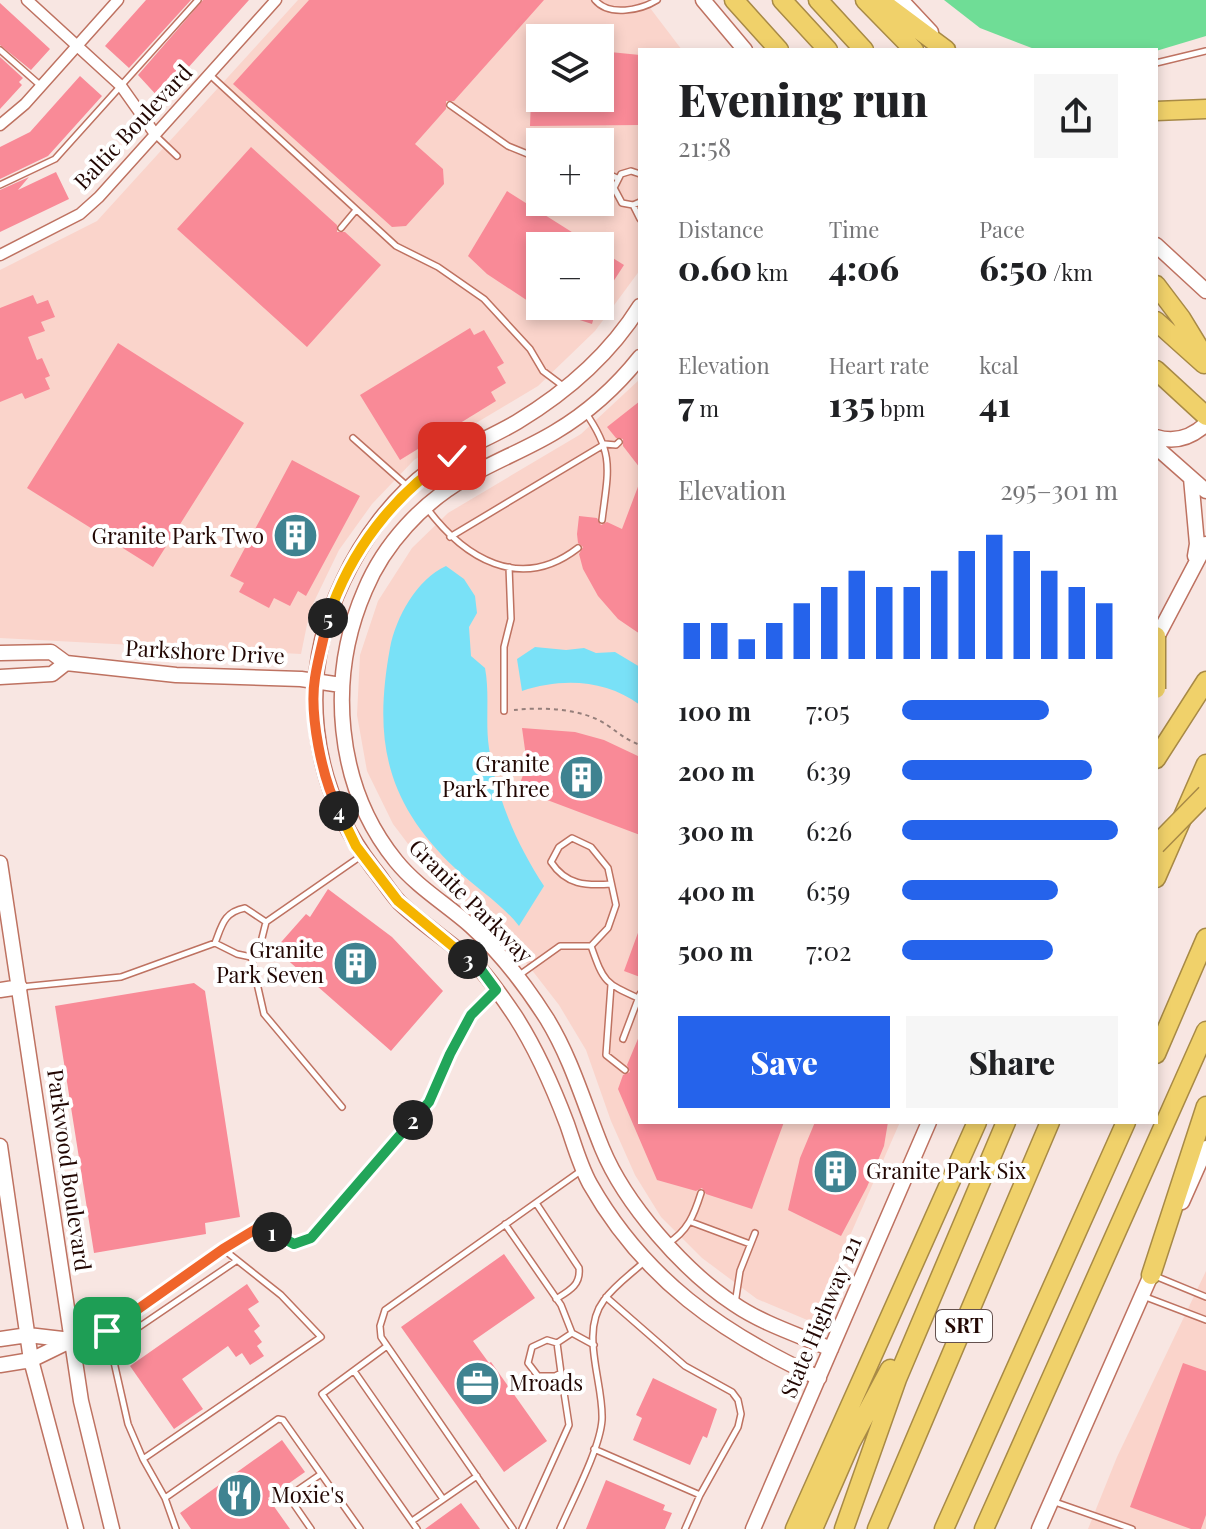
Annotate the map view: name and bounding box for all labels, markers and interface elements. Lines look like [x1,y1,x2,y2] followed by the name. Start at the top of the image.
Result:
[526,24,614,320] map controls
[526,24,614,112] button: layers
[66,57,198,195] street label: Baltic Boulevard
[678,69,928,128] text: Evening run
[1034,74,1118,158] button: share
[526,128,614,216] button: +
[678,129,731,164] text: 21:58
[678,214,764,244] text: Distance
[829,214,879,244] text: Time
[979,214,1025,244] text: Pace
[526,232,614,320] button: −
[678,244,752,290] text: 0.60
[829,244,899,290] text: 4:06
[979,244,1048,290] text: 6:50
[752,257,788,287] text: km
[1048,257,1093,287] text: /km
[678,350,770,380] text: Elevation
[829,350,929,380] text: Heart rate
[979,350,1019,380] text: kcal
[678,380,694,426] text: 7
[829,380,875,426] text: 135
[979,380,1011,426] text: 41
[694,393,719,423] text: m
[875,393,925,423] text: bpm
[418,422,486,490] pin
[430,434,474,478] icon: check
[678,472,786,507] text: Elevation
[1000,472,1118,507] text: 295–301 m
[271,512,319,560] building icon: Granite Park Two
[92,520,264,550] place label: Granite Park Two
[308,598,348,638] pin: 5
[323,603,333,633] text: 5
[125,632,286,670] street label: Parkshore Drive
[678,693,751,728] text: 100 m
[806,693,850,728] text: 7:05
[442,748,550,803] place label: Granite Park Three
[557,753,605,801] building icon: Granite Park Three
[678,753,755,788] text: 200 m
[806,753,851,788] text: 6:39
[319,791,359,831] pin: 4
[333,796,345,826] text: 4
[678,813,754,848] text: 300 m
[806,813,852,848] text: 6:26
[403,832,540,969] street label: Granite Parkway
[678,873,755,908] text: 400 m
[806,873,850,908] text: 6:59
[678,933,753,968] text: 500 m
[806,933,852,968] text: 7:02
[216,934,324,989] place label: Granite Park Seven
[331,939,379,987] building icon: Granite Park Seven
[448,939,488,979] pin: 3
[463,944,473,974] text: 3
[678,1016,890,1108] button: Save
[906,1016,1118,1108] button: Share
[41,1067,99,1273] street label: Parkwood Boulevard
[393,1100,433,1140] pin: 2
[407,1105,419,1135] text: 2
[811,1147,859,1195] building icon: Granite Park Six
[866,1155,1027,1185] place label: Granite Park Six
[252,1212,292,1252] pin: 1
[268,1217,276,1247] text: 1
[772,1231,868,1402] street label: State Highway 121
[73,1297,141,1365] pin
[85,1309,129,1353] icon: arrive
[936,1310,992,1342] road number: SRT
[454,1359,502,1407] office icon: Mroads
[509,1367,583,1397] place label: Mroads
[216,1471,264,1519] restaurant icon: Moxie's
[271,1479,344,1509] place label: Moxie's

